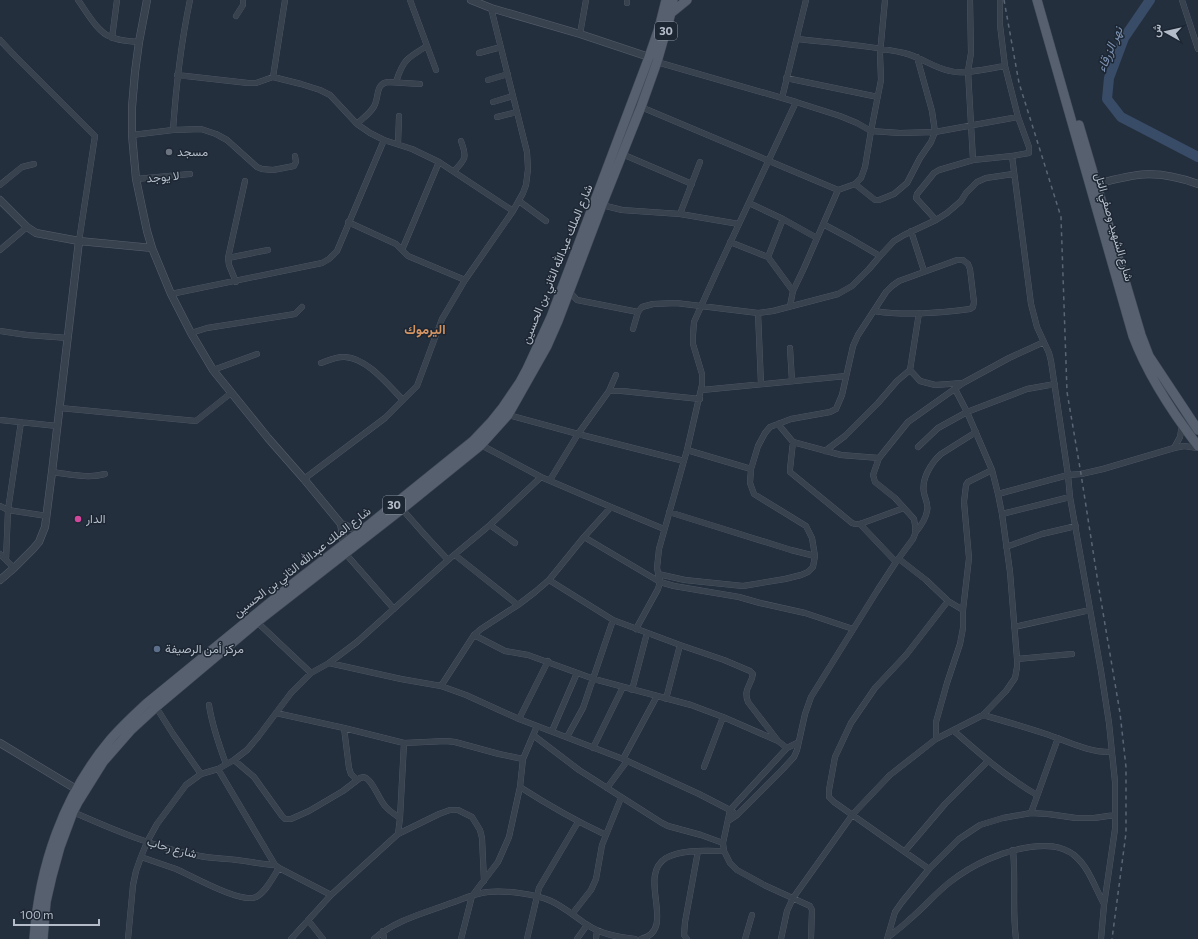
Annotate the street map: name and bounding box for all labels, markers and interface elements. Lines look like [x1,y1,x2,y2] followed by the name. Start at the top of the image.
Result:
[1146,12,1186,52] north arrow
[655,22,677,40] road number: 30
[1092,23,1127,74] water label: نهر الزرقاء
[1148,23,1164,38] text: ش
[177,144,208,159] place label: مسجد
[164,147,174,157] marker: مسجد
[146,168,180,186] street label: لا يوجد
[1089,171,1137,284] street label: شارع الشهيد وصفي التل
[518,182,598,347] street label: شارع الملك عبدالله الثاني بن الحسين
[404,321,446,338] district label: اليرموك
[383,496,405,514] road number: 30
[230,503,375,622] street label: شارع الملك عبدالله الثاني بن الحسين
[85,511,106,527] place label: الدار
[73,514,83,524] marker: الدار
[165,641,244,657] place label: مركز أمن الرصيفة
[152,644,162,654] marker: مركز أمن الرصيفة
[145,834,199,863] street label: شارع رحاب
[14,901,99,927] scale bar
[20,907,54,921] text: 100 m

